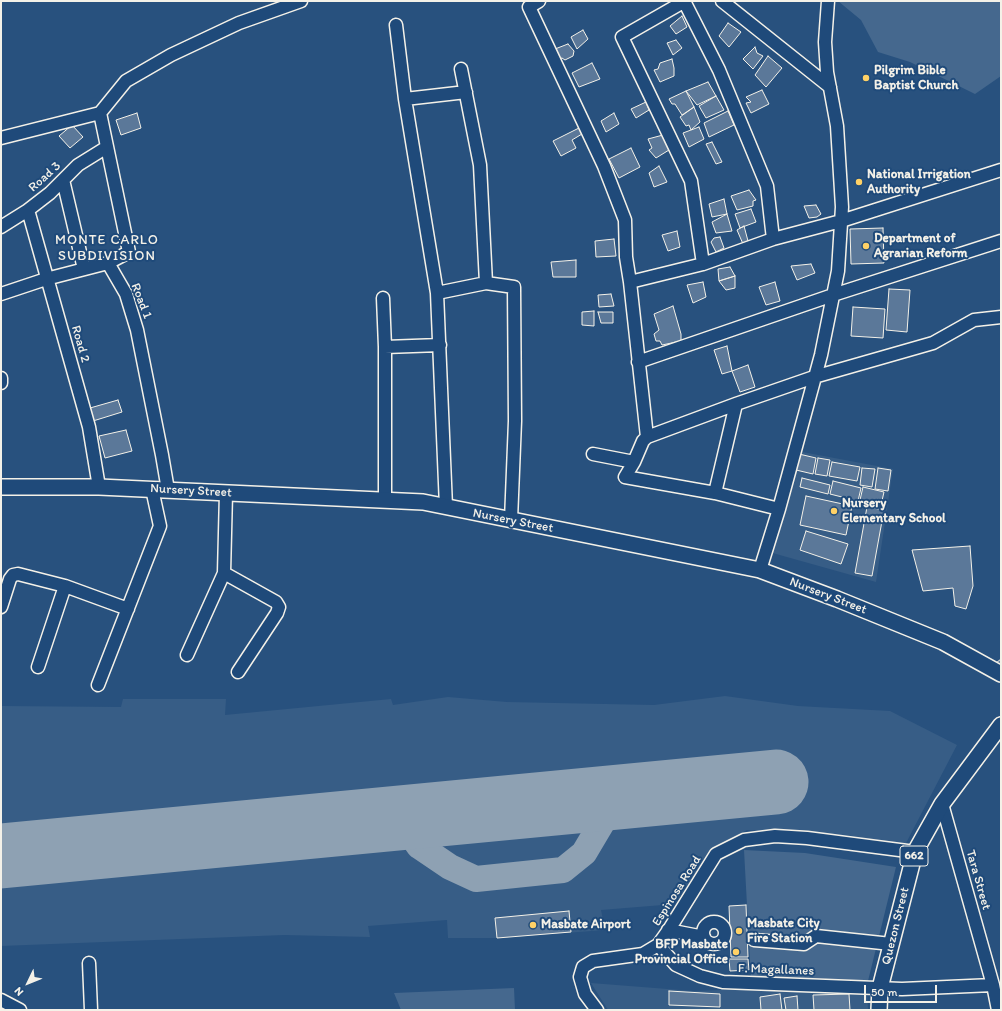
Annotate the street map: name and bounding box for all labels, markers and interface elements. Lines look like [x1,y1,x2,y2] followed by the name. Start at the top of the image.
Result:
[874,63,958,94] place label: Pilgrim Bible Baptist Church
[861,73,871,83] marker: Pilgrim Bible Baptist Church
[26,158,64,196] street label: Road 3
[867,167,971,198] place label: National Irrigation Authority
[854,177,864,187] marker: National Irrigation Authority
[874,231,968,262] place label: Department of Agrarian Reform
[55,232,159,264] district label: MONTE CARLO SUBDIVISION
[861,241,871,251] marker: Department of Agrarian Reform
[127,281,155,321] street label: Road 1
[67,324,93,364] street label: Road 2
[150,481,232,501] street label: Nursery Street
[842,496,946,527] place label: Nursery Elementary School
[471,506,555,536] street label: Nursery Street
[829,506,839,516] marker: Nursery Elementary School
[787,574,869,618] street label: Nursery Street
[900,846,928,866] road number: 662
[962,848,994,912] street label: Tara Street
[649,853,705,929] street label: Espinosa Road
[879,885,913,967] street label: Quezon Street
[747,916,820,947] place label: Masbate City Fire Station
[541,917,631,933] place label: Masbate Airport
[528,920,538,930] marker: Masbate Airport
[734,926,744,936] marker: Masbate City Fire Station
[635,937,728,968] place label: BFP Masbate Provincial Office
[731,947,741,957] marker: BFP Masbate Provincial Office
[738,961,814,979] street label: F. Magallanes
[8,963,48,1003] north arrow
[866,977,939,1003] scale bar
[12,984,26,999] text: N
[871,985,897,999] text: 50 m

